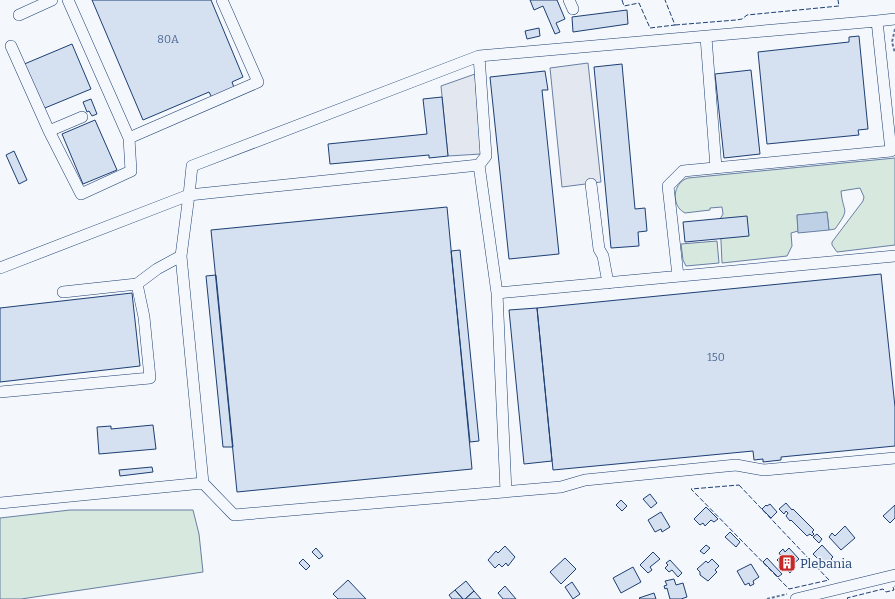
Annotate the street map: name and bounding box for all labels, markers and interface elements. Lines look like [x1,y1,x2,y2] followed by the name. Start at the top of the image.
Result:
[157,33,179,46] house number: 80A
[707,351,725,364] house number: 150
[777,553,797,573] building icon: Plebania
[800,556,852,571] place label: Plebania

